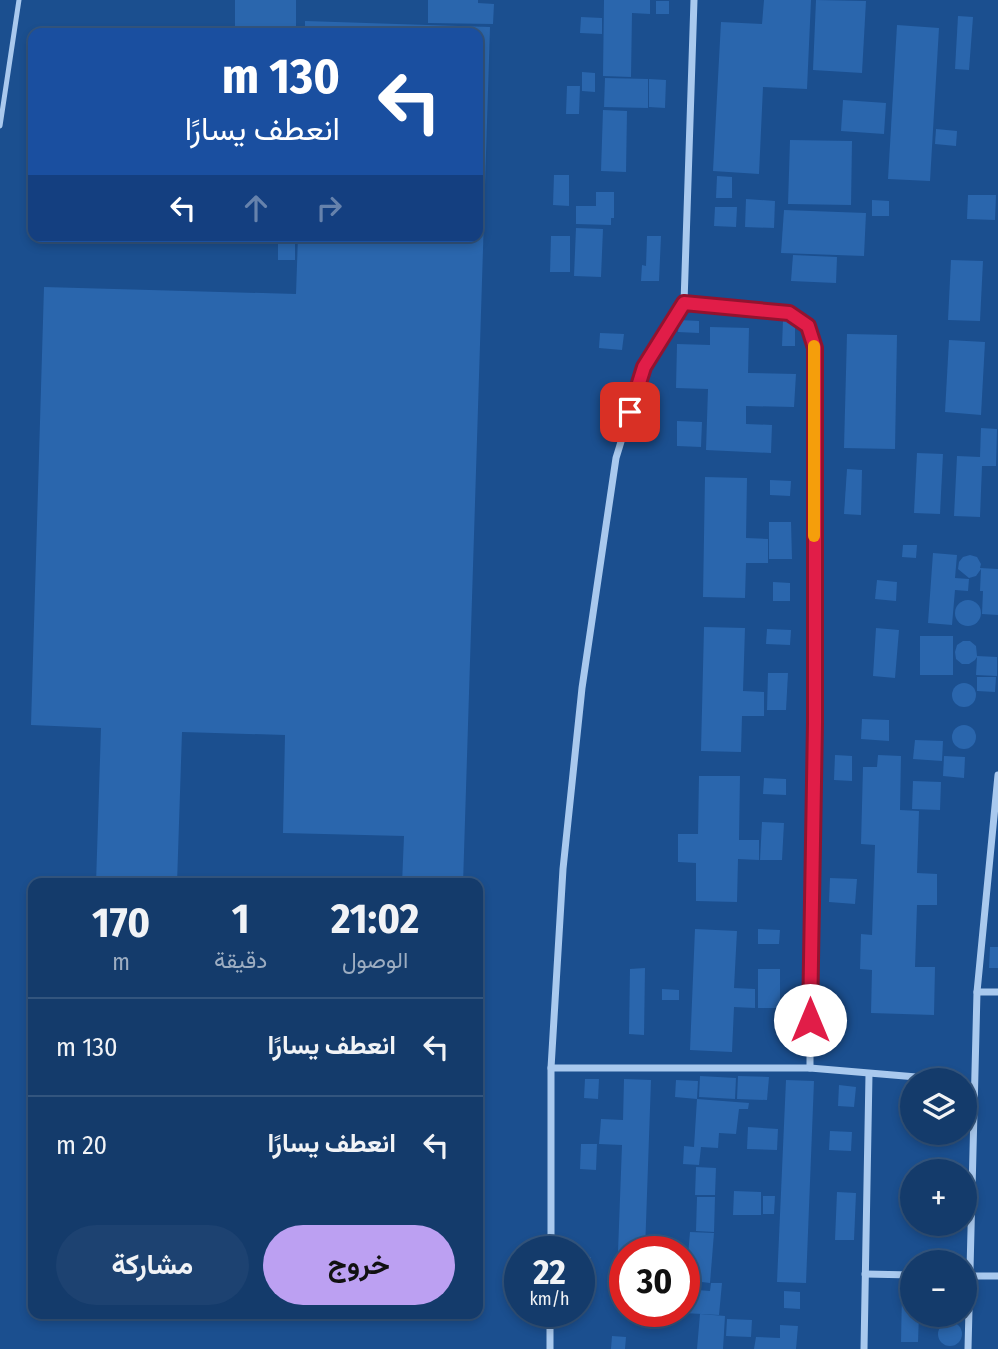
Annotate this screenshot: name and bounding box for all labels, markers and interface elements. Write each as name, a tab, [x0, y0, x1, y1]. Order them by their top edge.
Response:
text: 130 m	[222, 47, 340, 106]
icon: left	[364, 56, 455, 147]
text: انعطف يسارًا	[185, 110, 340, 148]
icon: left	[164, 189, 202, 227]
icon: ahead	[237, 189, 275, 227]
icon: right	[310, 189, 348, 227]
pin	[600, 382, 660, 442]
icon: arrive	[611, 393, 649, 431]
text: 1	[232, 894, 249, 944]
text: 21:02	[331, 894, 419, 944]
text: 170	[92, 898, 150, 948]
text: دقيقة	[214, 946, 267, 974]
text: الوصول	[342, 946, 408, 974]
text: m	[112, 948, 130, 976]
position arrow	[773, 983, 847, 1057]
icon: left	[417, 1028, 455, 1066]
text: انعطف يسارًا	[268, 1030, 396, 1061]
text: 130 m	[56, 1032, 118, 1063]
map controls	[900, 1068, 977, 1327]
button: layers	[900, 1068, 977, 1145]
icon: left	[417, 1126, 455, 1164]
text: انعطف يسارًا	[268, 1128, 396, 1159]
text: 20 m	[56, 1130, 107, 1161]
button: +	[900, 1159, 977, 1236]
button: مشاركة	[56, 1225, 249, 1305]
button: خروج	[263, 1225, 455, 1305]
speed limit sign: 30	[609, 1236, 700, 1327]
button: −	[900, 1250, 977, 1327]
text: 22	[533, 1251, 566, 1293]
text: km/h	[529, 1288, 570, 1310]

